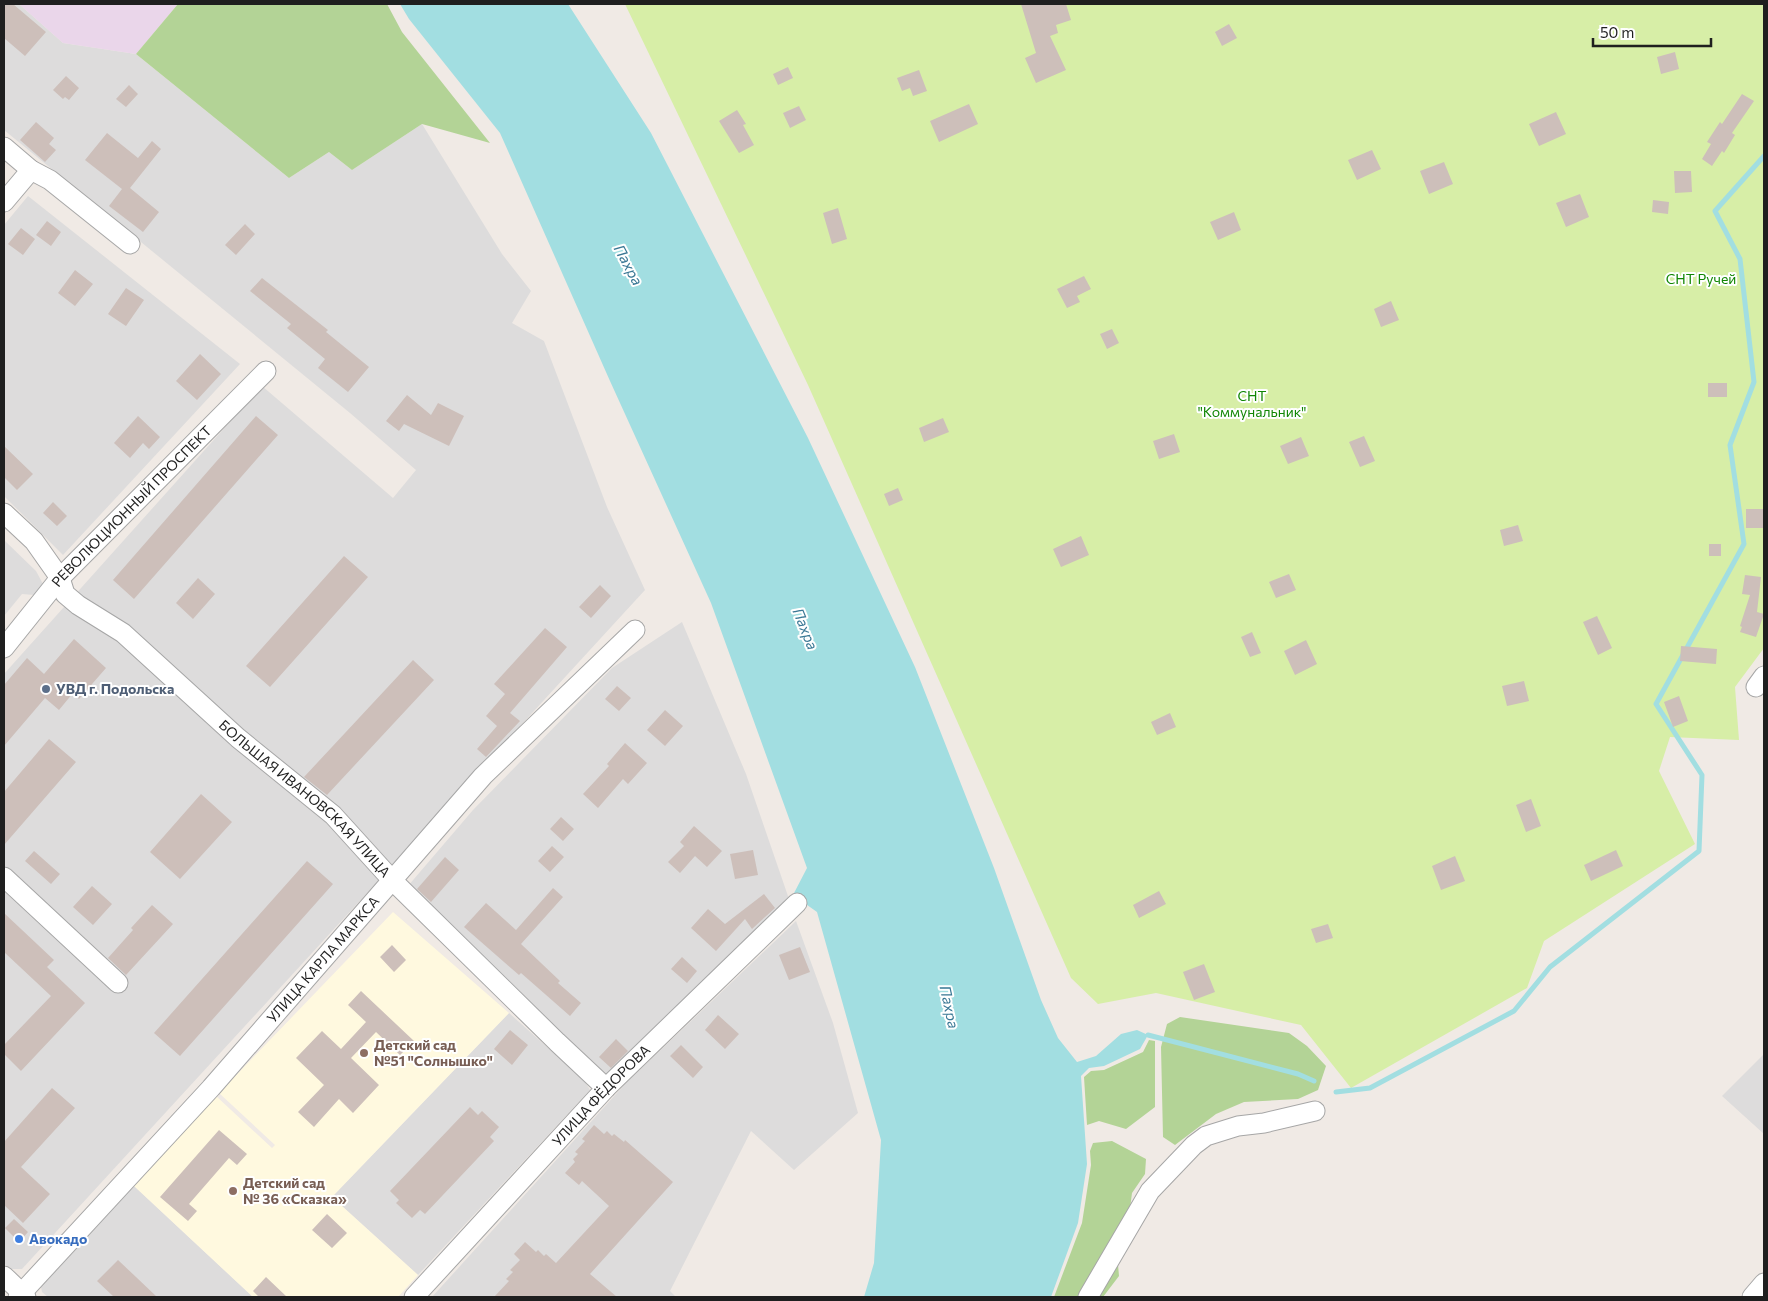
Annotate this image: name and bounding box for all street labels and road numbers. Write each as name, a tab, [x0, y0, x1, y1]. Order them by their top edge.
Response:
street label: РЕВОЛЮЦИОННЫЙ ПРОСПЕКТ	[48, 422, 215, 590]
street label: БОЛЬШАЯ ИВАНОВСКАЯ УЛИЦА	[216, 716, 394, 881]
street label: УЛИЦА КАРЛА МАРКСА	[263, 892, 383, 1026]
street label: УЛИЦА ФЁДОРОВА	[548, 1041, 654, 1149]

